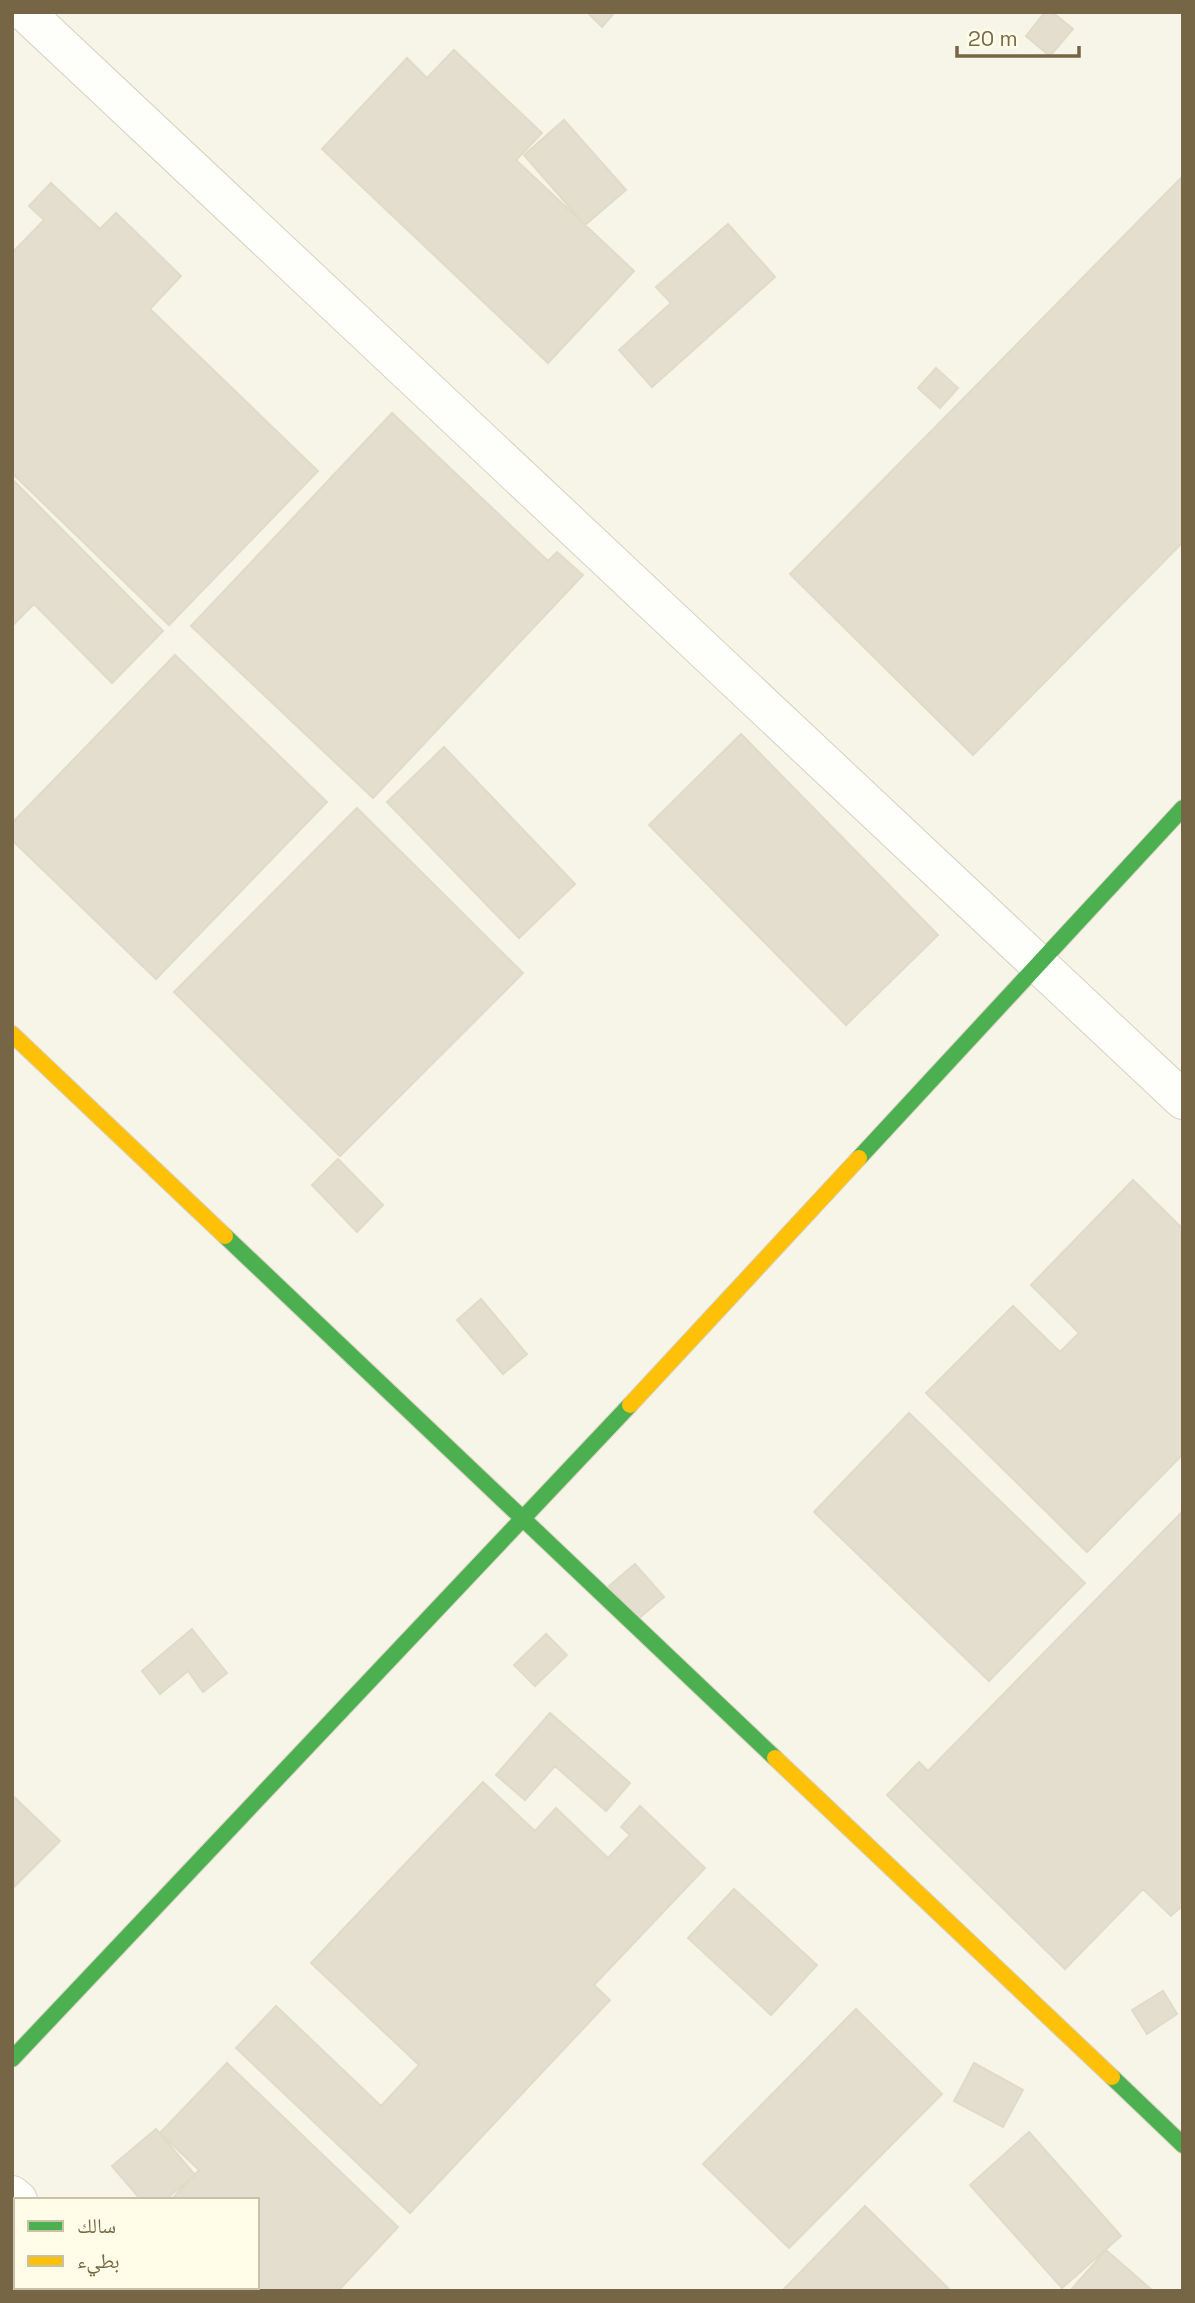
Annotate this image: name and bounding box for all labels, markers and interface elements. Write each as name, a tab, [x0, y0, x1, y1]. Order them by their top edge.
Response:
scale bar	[957, 14, 1080, 58]
text: 20 m	[968, 25, 1018, 52]
legend	[14, 2198, 259, 2289]
text: سالك	[77, 2212, 116, 2239]
text: بطيء	[77, 2247, 120, 2277]

